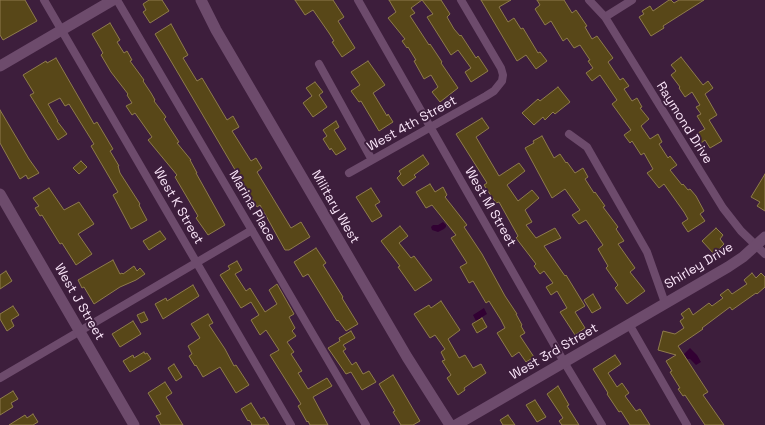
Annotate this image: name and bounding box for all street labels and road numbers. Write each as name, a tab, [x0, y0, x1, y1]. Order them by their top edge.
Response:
street label: Raymond Drive	[653, 79, 715, 167]
street label: West 4th Street	[364, 93, 460, 155]
street label: West M Street	[461, 164, 519, 250]
street label: West K Street	[150, 165, 206, 247]
street label: Marina Place	[225, 168, 279, 244]
street label: Military West	[308, 168, 362, 246]
street label: Shirley Drive	[662, 239, 736, 293]
street label: West J Street	[51, 261, 107, 343]
street label: West 3rd Street	[507, 321, 601, 383]

